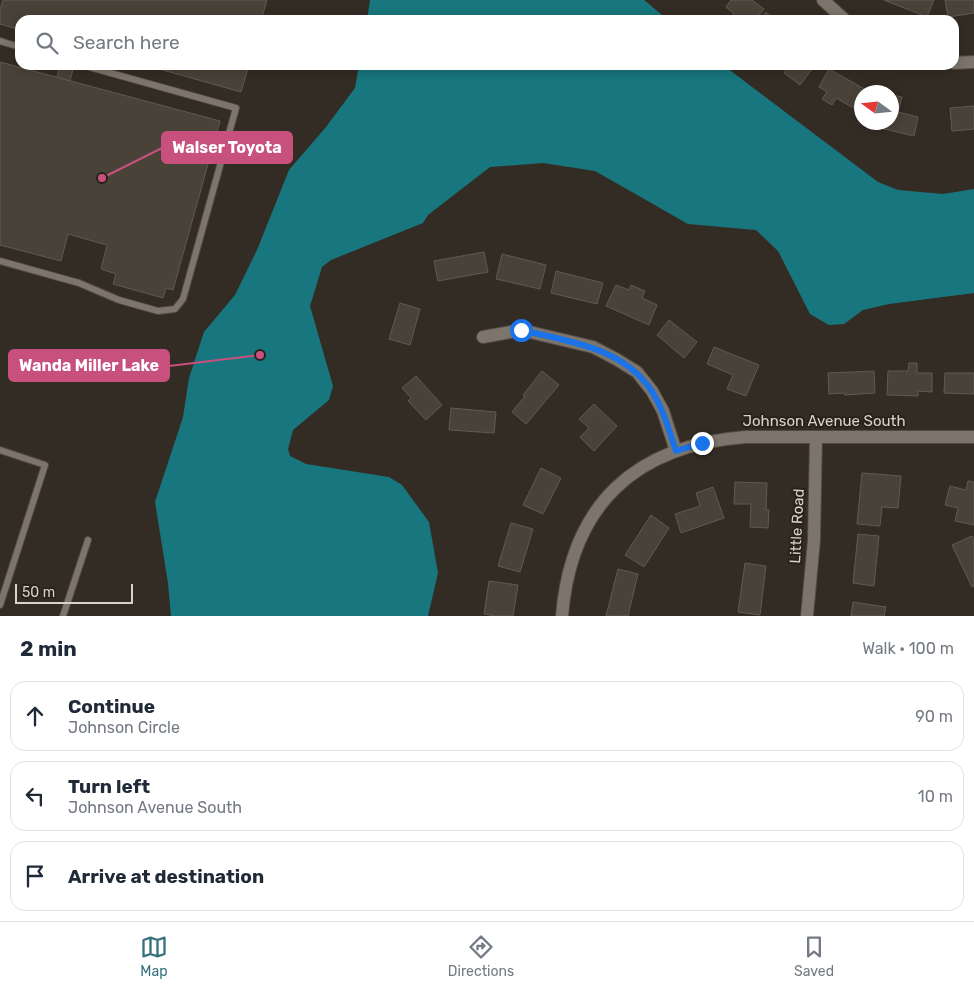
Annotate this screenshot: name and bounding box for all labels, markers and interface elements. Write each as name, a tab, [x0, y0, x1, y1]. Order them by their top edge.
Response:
search box	[15, 15, 959, 70]
icon: search	[33, 29, 61, 57]
text: Search here	[73, 31, 180, 54]
north arrow	[854, 85, 899, 130]
callout: Walser Toyota	[162, 132, 292, 163]
text: Walser Toyota	[172, 138, 282, 157]
route start	[510, 319, 533, 342]
callout: Wanda Miller Lake	[9, 350, 169, 381]
text: Wanda Miller Lake	[19, 356, 159, 375]
street label: Johnson Avenue South	[742, 412, 906, 430]
route end	[691, 432, 714, 455]
street label: Little Road	[786, 488, 808, 564]
scale bar	[15, 581, 132, 604]
text: 50 m	[22, 584, 55, 601]
text: 2 min	[20, 636, 77, 661]
text: Walk · 100 m	[862, 639, 954, 658]
text: Continue	[68, 695, 155, 718]
icon: ahead	[21, 702, 49, 730]
text: 90 m	[915, 707, 953, 726]
text: Johnson Circle	[68, 718, 180, 737]
text: Turn left	[68, 775, 150, 798]
icon: left	[21, 782, 49, 810]
text: 10 m	[918, 787, 953, 806]
text: Johnson Avenue South	[68, 798, 242, 817]
icon: arrive	[21, 862, 49, 890]
text: Arrive at destination	[68, 865, 264, 888]
tab: Map	[140, 933, 168, 980]
tab: Directions	[448, 933, 514, 980]
tab: Saved	[794, 933, 834, 980]

